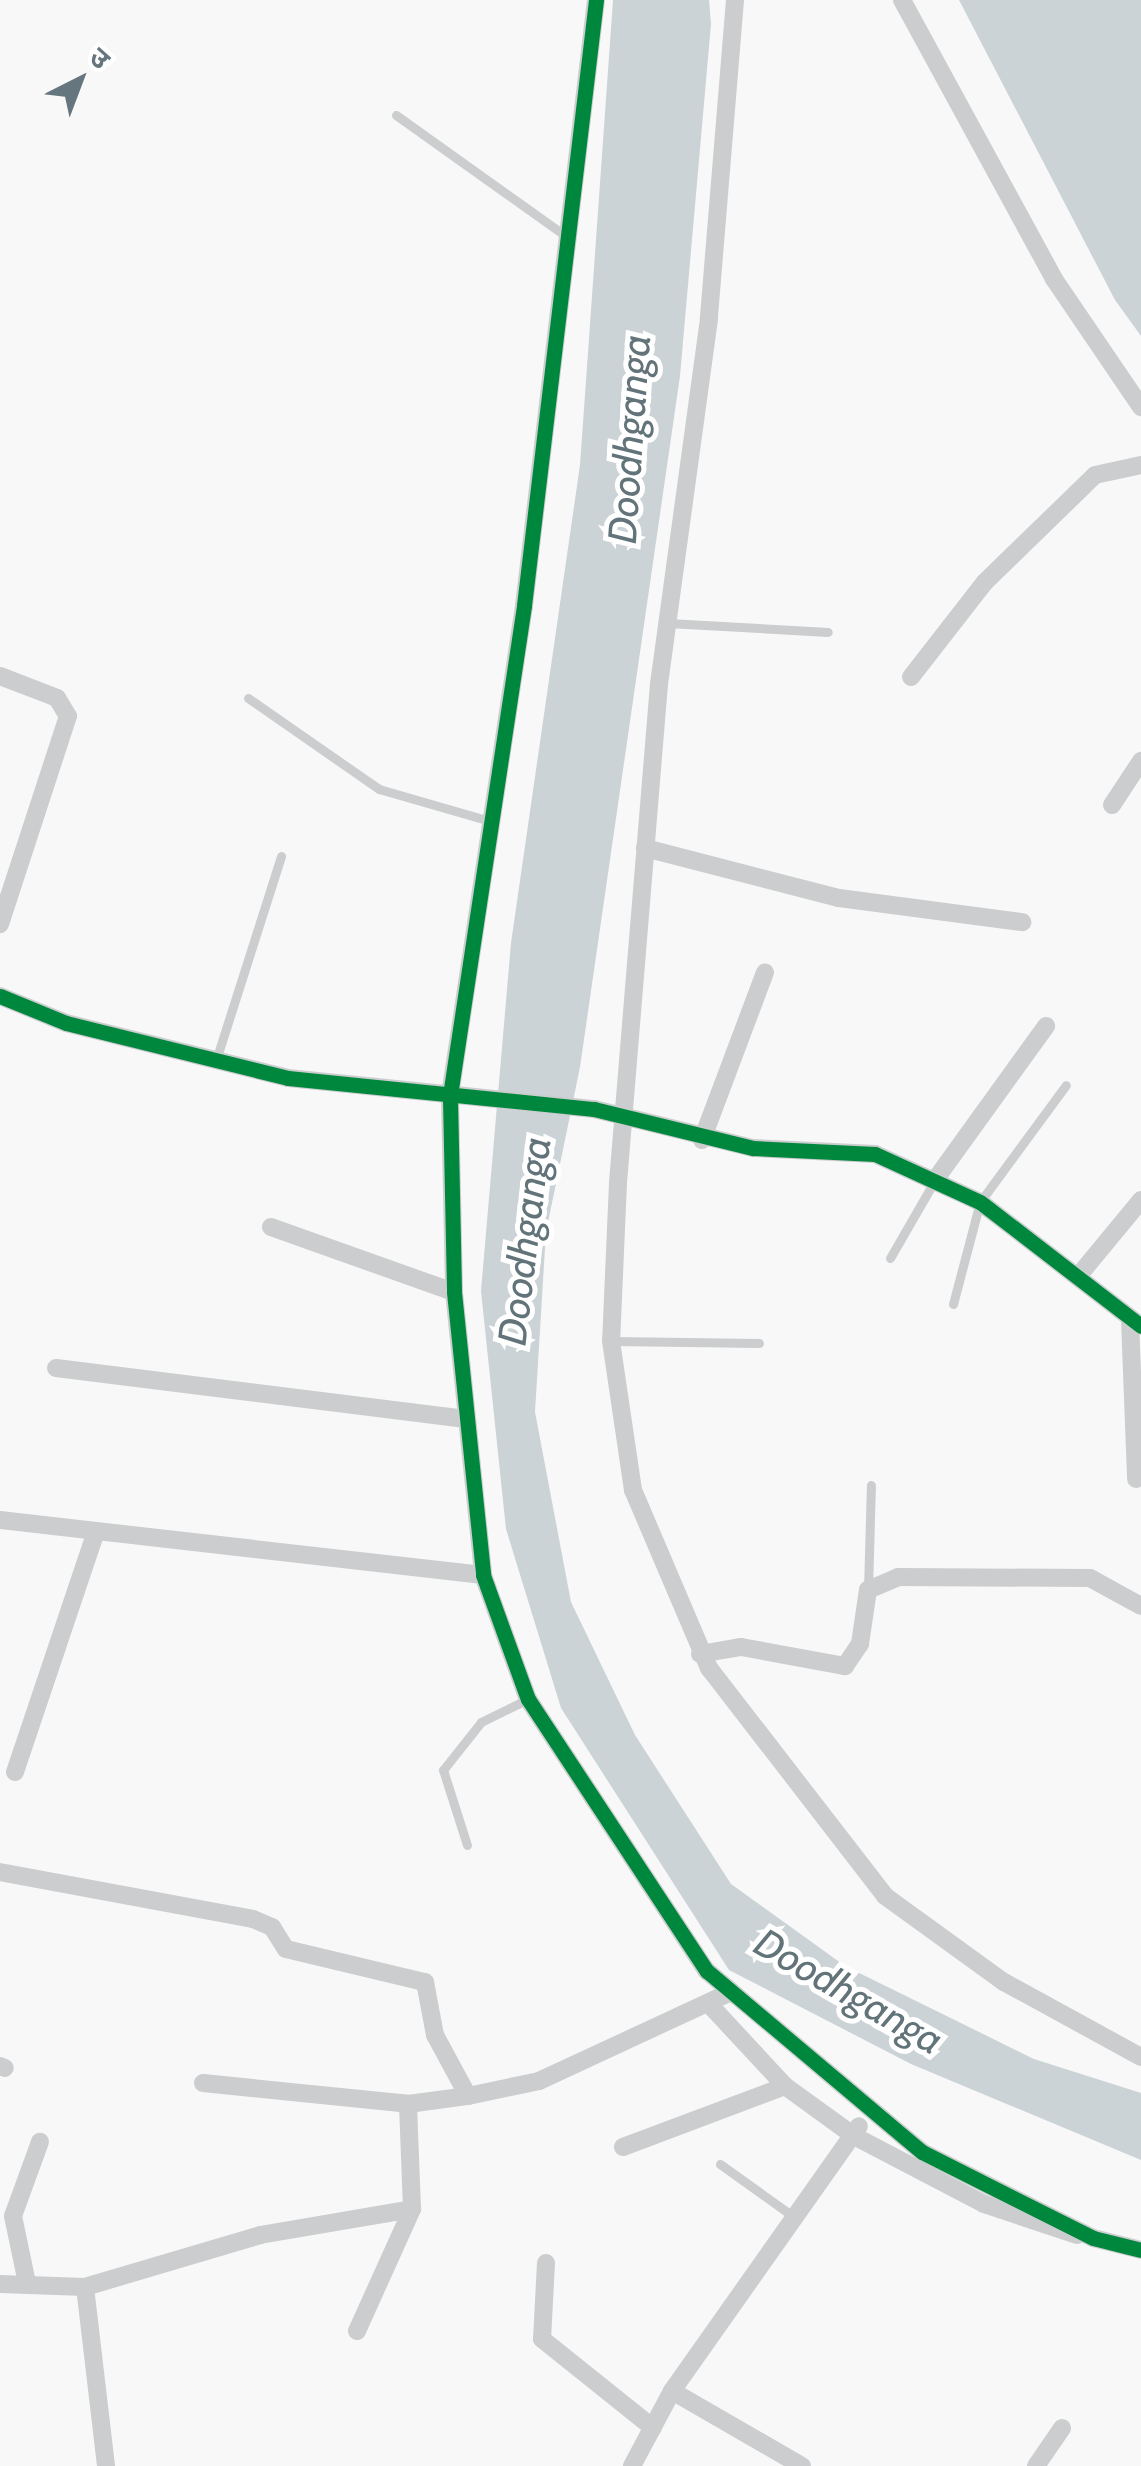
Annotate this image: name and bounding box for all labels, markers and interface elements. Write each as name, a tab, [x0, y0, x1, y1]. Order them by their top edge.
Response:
north arrow	[30, 30, 130, 130]
text: उ	[83, 40, 118, 76]
water label: Doodhganga	[598, 333, 660, 545]
water label: Doodhganga	[487, 1134, 561, 1348]
water label: Doodhganga	[746, 1918, 952, 2064]

